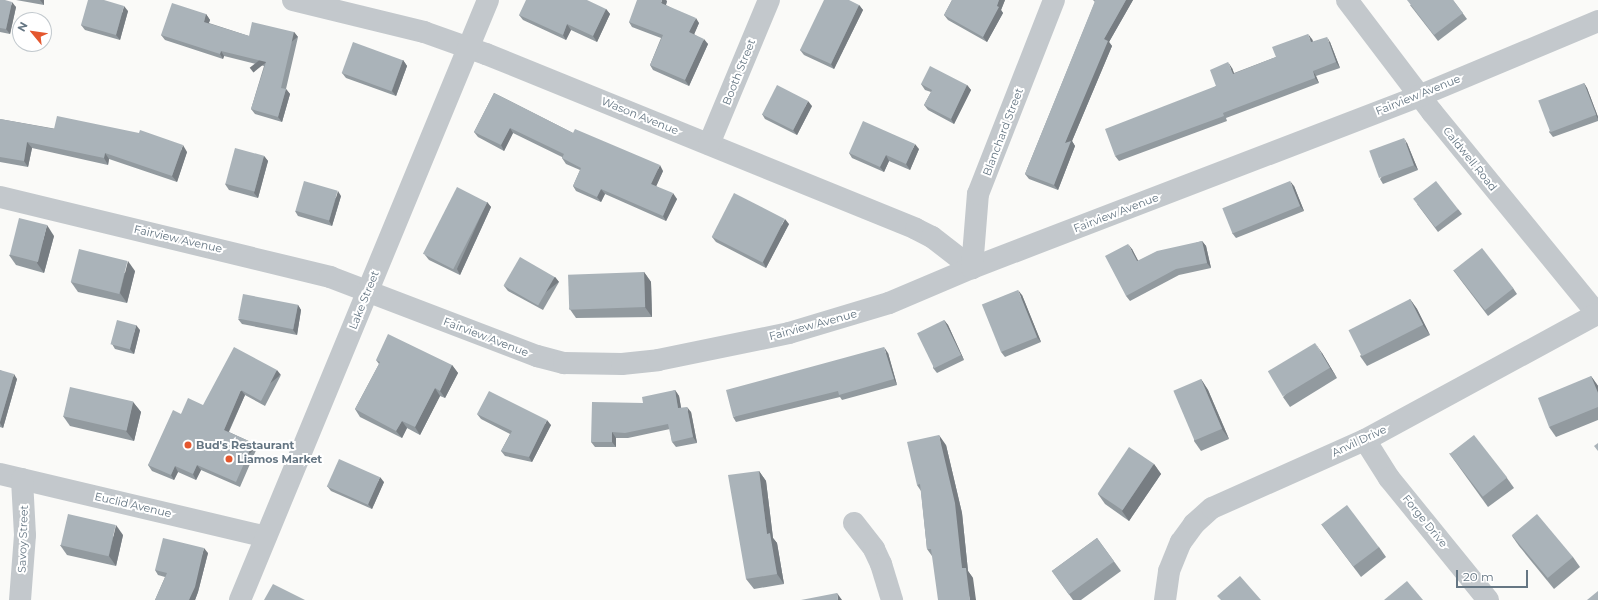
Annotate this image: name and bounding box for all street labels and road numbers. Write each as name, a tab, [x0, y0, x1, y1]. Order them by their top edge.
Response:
street label: Booth Street	[720, 37, 758, 107]
street label: Fairview Avenue	[1374, 72, 1462, 118]
street label: Blanchard Street	[980, 86, 1026, 178]
street label: Wason Avenue	[599, 94, 681, 138]
street label: Caldwell Road	[1440, 124, 1500, 194]
street label: Fairview Avenue	[1071, 191, 1161, 235]
street label: Fairview Avenue	[133, 222, 223, 256]
street label: Lake Street	[346, 269, 382, 331]
street label: Fairview Avenue	[768, 307, 858, 343]
street label: Fairview Avenue	[441, 315, 531, 359]
street label: Anvil Drive	[1330, 423, 1388, 459]
street label: Euclid Avenue	[93, 490, 173, 520]
street label: Forge Drive	[1400, 492, 1450, 550]
street label: Savoy Street	[15, 505, 31, 573]

